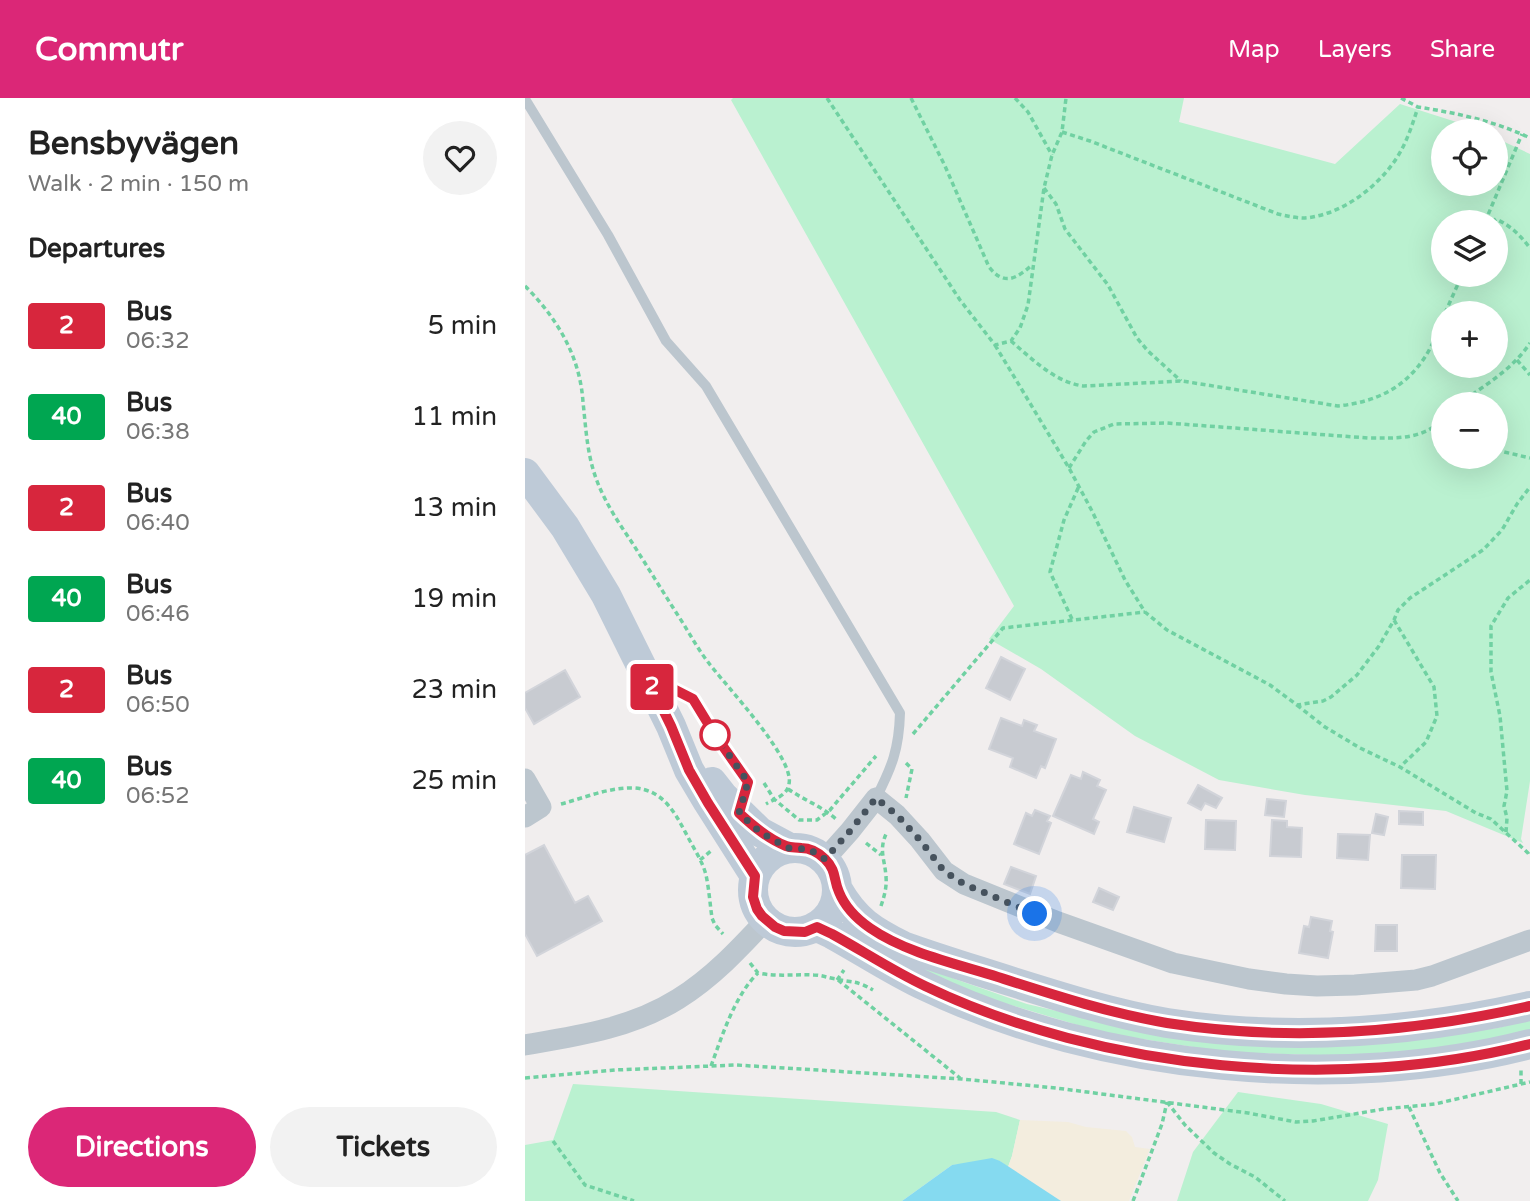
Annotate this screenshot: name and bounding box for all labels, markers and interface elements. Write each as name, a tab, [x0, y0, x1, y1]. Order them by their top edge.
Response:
text: Commutr	[35, 30, 183, 69]
text: Map	[1228, 35, 1280, 64]
text: Layers	[1318, 35, 1392, 64]
text: Share	[1430, 35, 1495, 64]
map controls	[1431, 119, 1508, 469]
button: locate	[1431, 119, 1508, 196]
button: heart	[423, 121, 497, 195]
text: Bensbyvägen	[28, 124, 239, 163]
text: Walk · 2 min · 150 m	[28, 170, 249, 198]
button: layers	[1431, 210, 1508, 287]
text: Departures	[28, 233, 165, 264]
text: Bus	[126, 296, 172, 327]
button: +	[1431, 301, 1508, 378]
text: 5 min	[428, 310, 497, 341]
text: 2	[59, 311, 74, 340]
text: 06:32	[126, 327, 190, 355]
text: Bus	[126, 387, 172, 418]
button: −	[1431, 392, 1508, 469]
text: 11 min	[411, 401, 497, 432]
text: 40	[51, 402, 82, 431]
text: 06:38	[126, 418, 190, 446]
text: Bus	[126, 478, 172, 509]
text: 13 min	[411, 492, 497, 523]
text: 2	[59, 493, 74, 522]
text: 06:40	[126, 509, 190, 537]
text: Bus	[126, 569, 172, 600]
text: 19 min	[411, 583, 497, 614]
text: 40	[51, 584, 82, 613]
text: 06:46	[126, 600, 190, 628]
text: Bus	[126, 660, 172, 691]
line badge: 2	[629, 664, 675, 710]
text: 2	[644, 672, 660, 701]
text: 23 min	[411, 674, 497, 705]
text: 2	[59, 675, 74, 704]
text: 06:50	[126, 691, 190, 719]
unlabelled marker	[700, 720, 730, 750]
text: Bus	[126, 751, 172, 782]
text: 25 min	[411, 765, 497, 796]
text: 40	[51, 766, 82, 795]
text: 06:52	[126, 782, 190, 810]
your location	[1017, 896, 1052, 931]
button: Directions	[28, 1107, 256, 1187]
button: Tickets	[270, 1107, 497, 1187]

